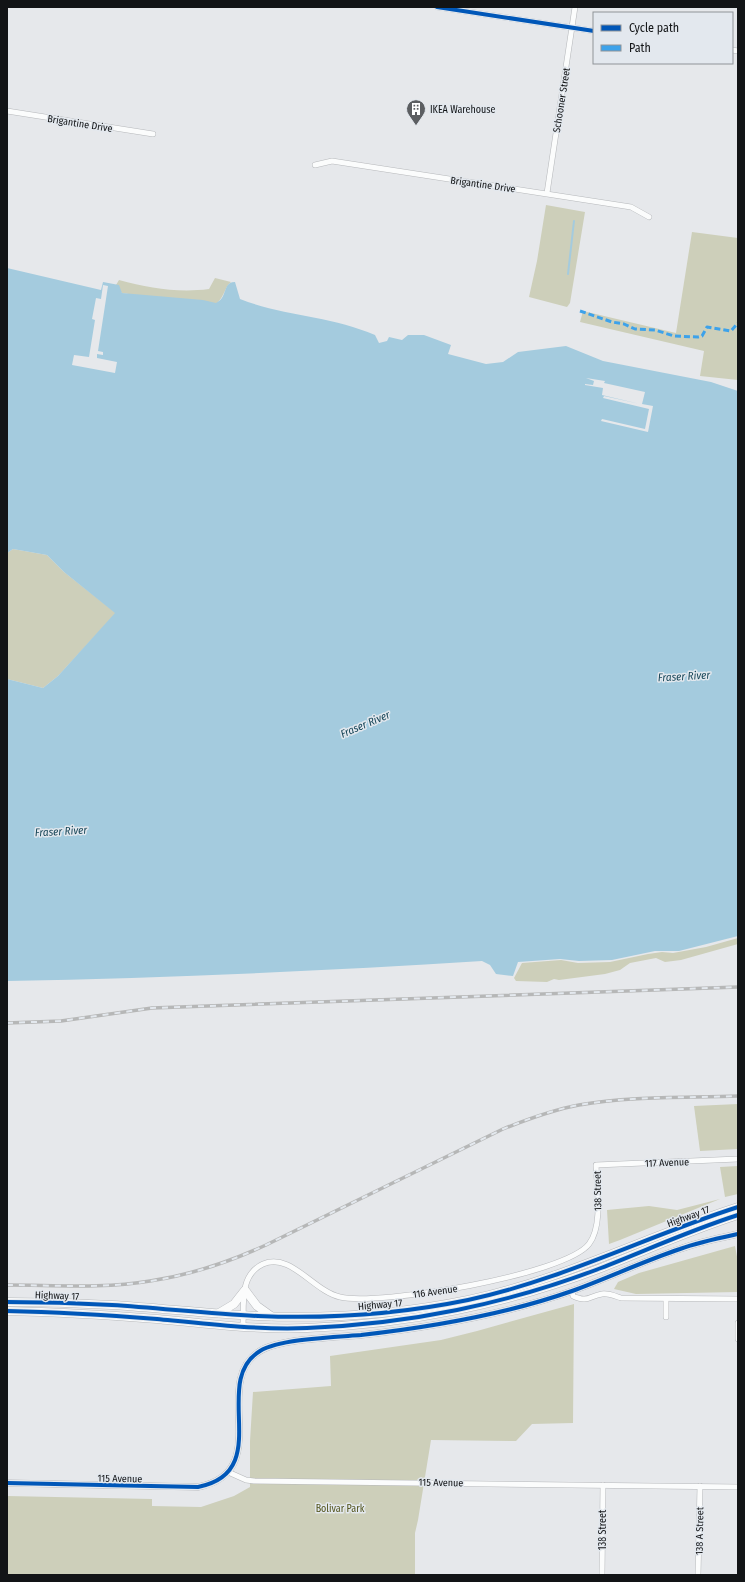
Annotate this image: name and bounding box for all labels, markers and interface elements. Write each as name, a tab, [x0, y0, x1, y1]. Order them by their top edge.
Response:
legend	[593, 12, 733, 64]
text: Cycle path	[629, 21, 679, 35]
text: Path	[629, 41, 651, 55]
street label: Schooner Street	[551, 66, 573, 134]
building icon: IKEA Warehouse	[405, 98, 427, 126]
place label: IKEA Warehouse	[430, 104, 495, 116]
street label: Brigantine Drive	[46, 113, 113, 135]
street label: Brigantine Drive	[450, 174, 516, 196]
water label: Fraser River	[658, 669, 712, 684]
water label: Fraser River	[339, 708, 393, 741]
water label: Fraser River	[35, 824, 89, 839]
street label: 117 Avenue	[645, 1156, 689, 1170]
street label: 138 Street	[592, 1170, 604, 1211]
street label: Highway 17	[665, 1204, 711, 1230]
street label: 116 Avenue	[412, 1283, 458, 1301]
street label: Highway 17	[35, 1289, 79, 1303]
street label: Highway 17	[357, 1297, 403, 1313]
street label: 115 Avenue	[98, 1473, 142, 1485]
street label: 115 Avenue	[419, 1477, 463, 1489]
park label: Bolivar Park	[316, 1503, 365, 1515]
street label: 138 A Street	[694, 1506, 706, 1555]
street label: 138 Street	[597, 1509, 609, 1550]

